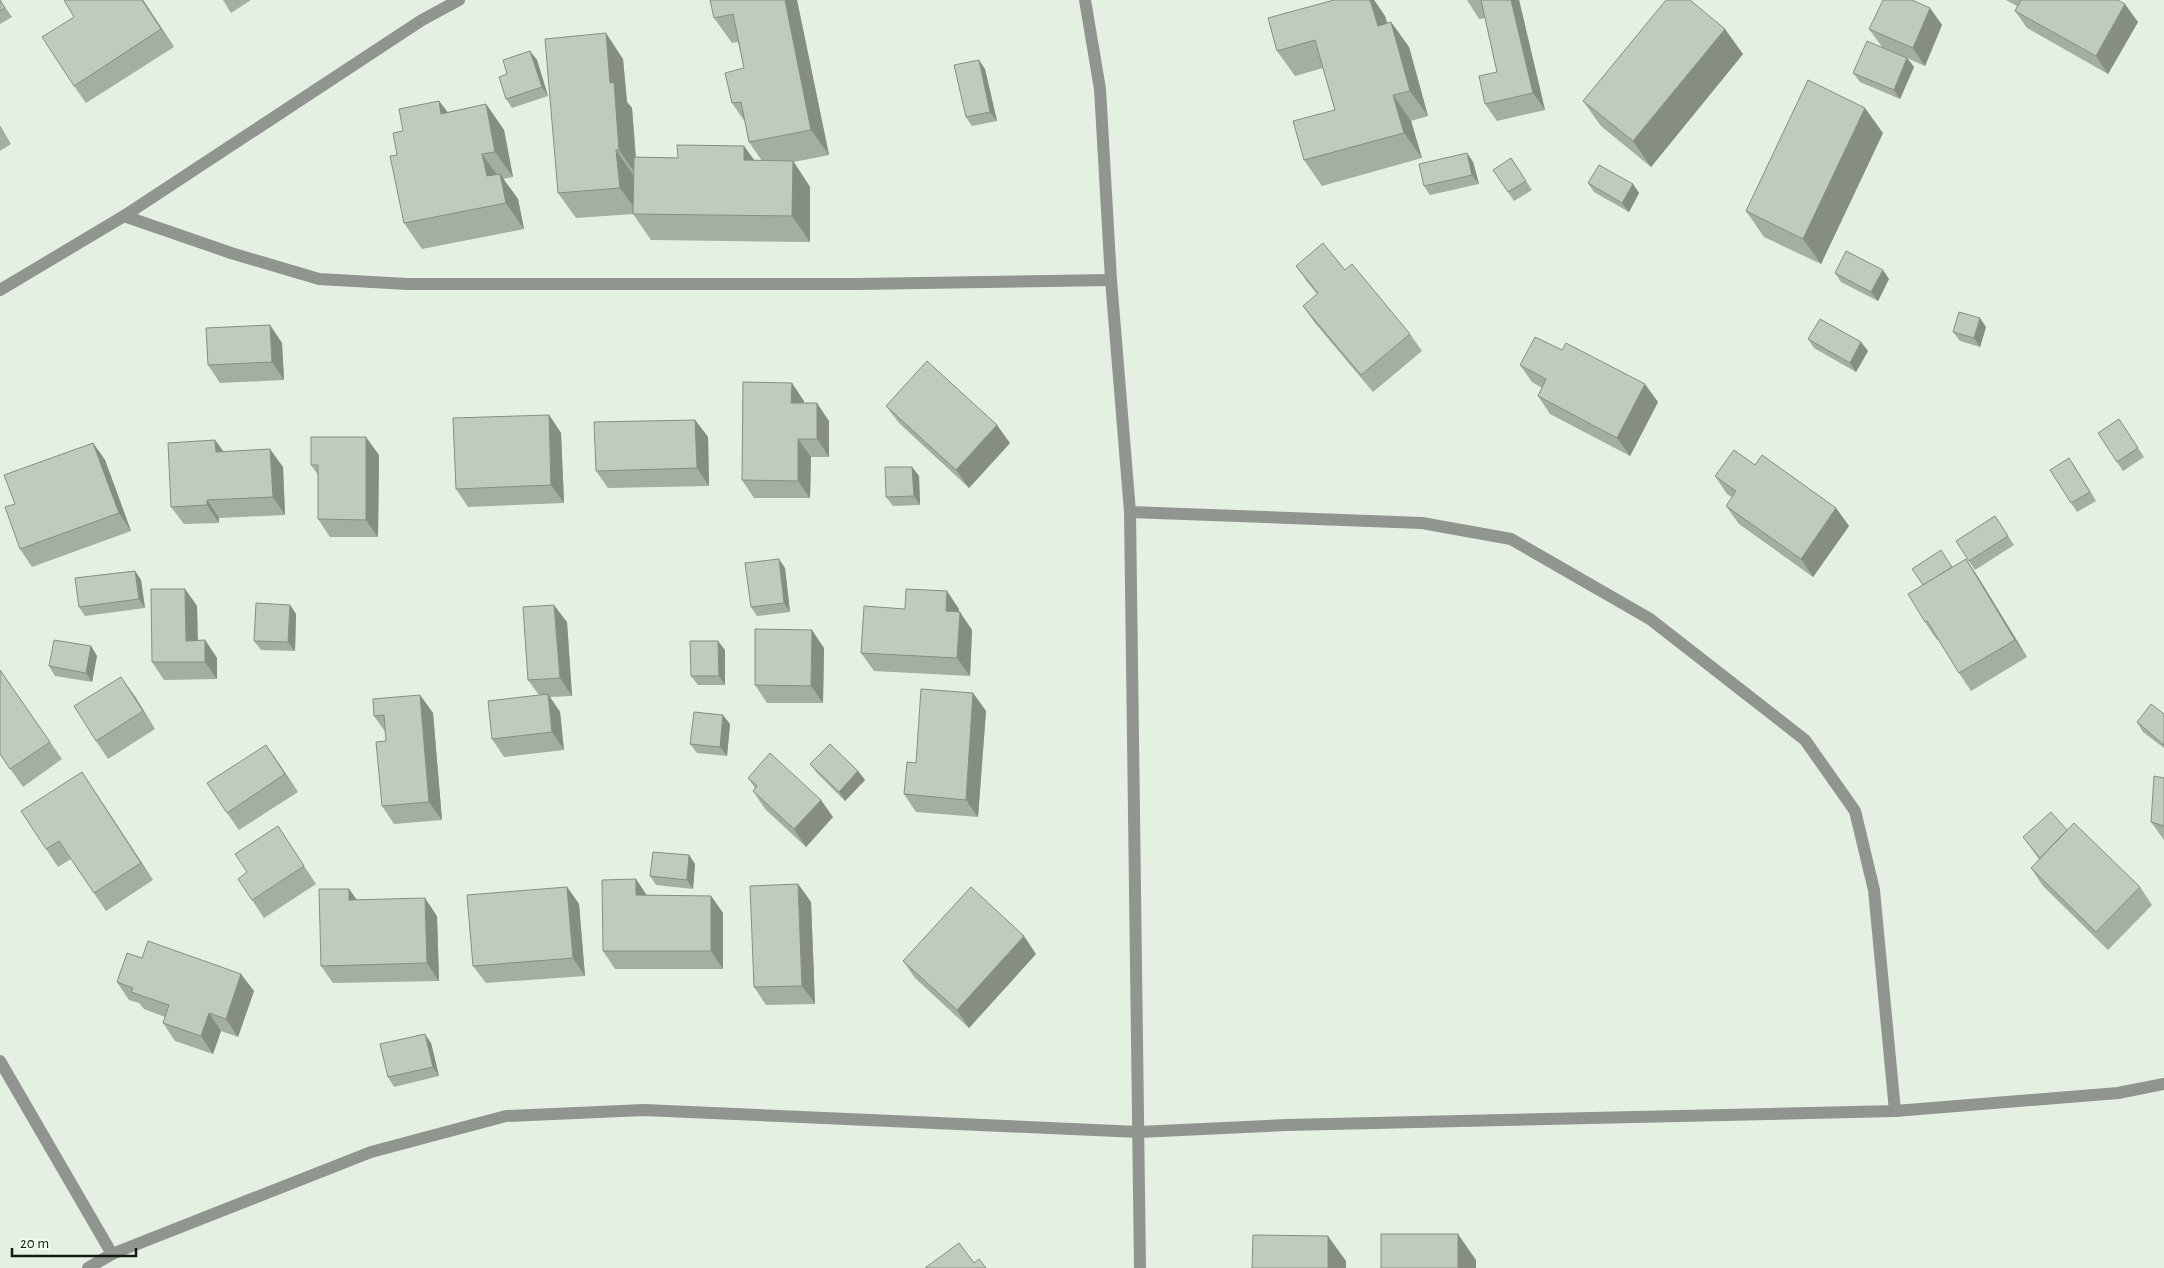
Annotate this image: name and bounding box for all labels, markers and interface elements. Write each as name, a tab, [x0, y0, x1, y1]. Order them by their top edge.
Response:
scale bar	[12, 1226, 136, 1258]
text: 20 m	[20, 1236, 49, 1251]

